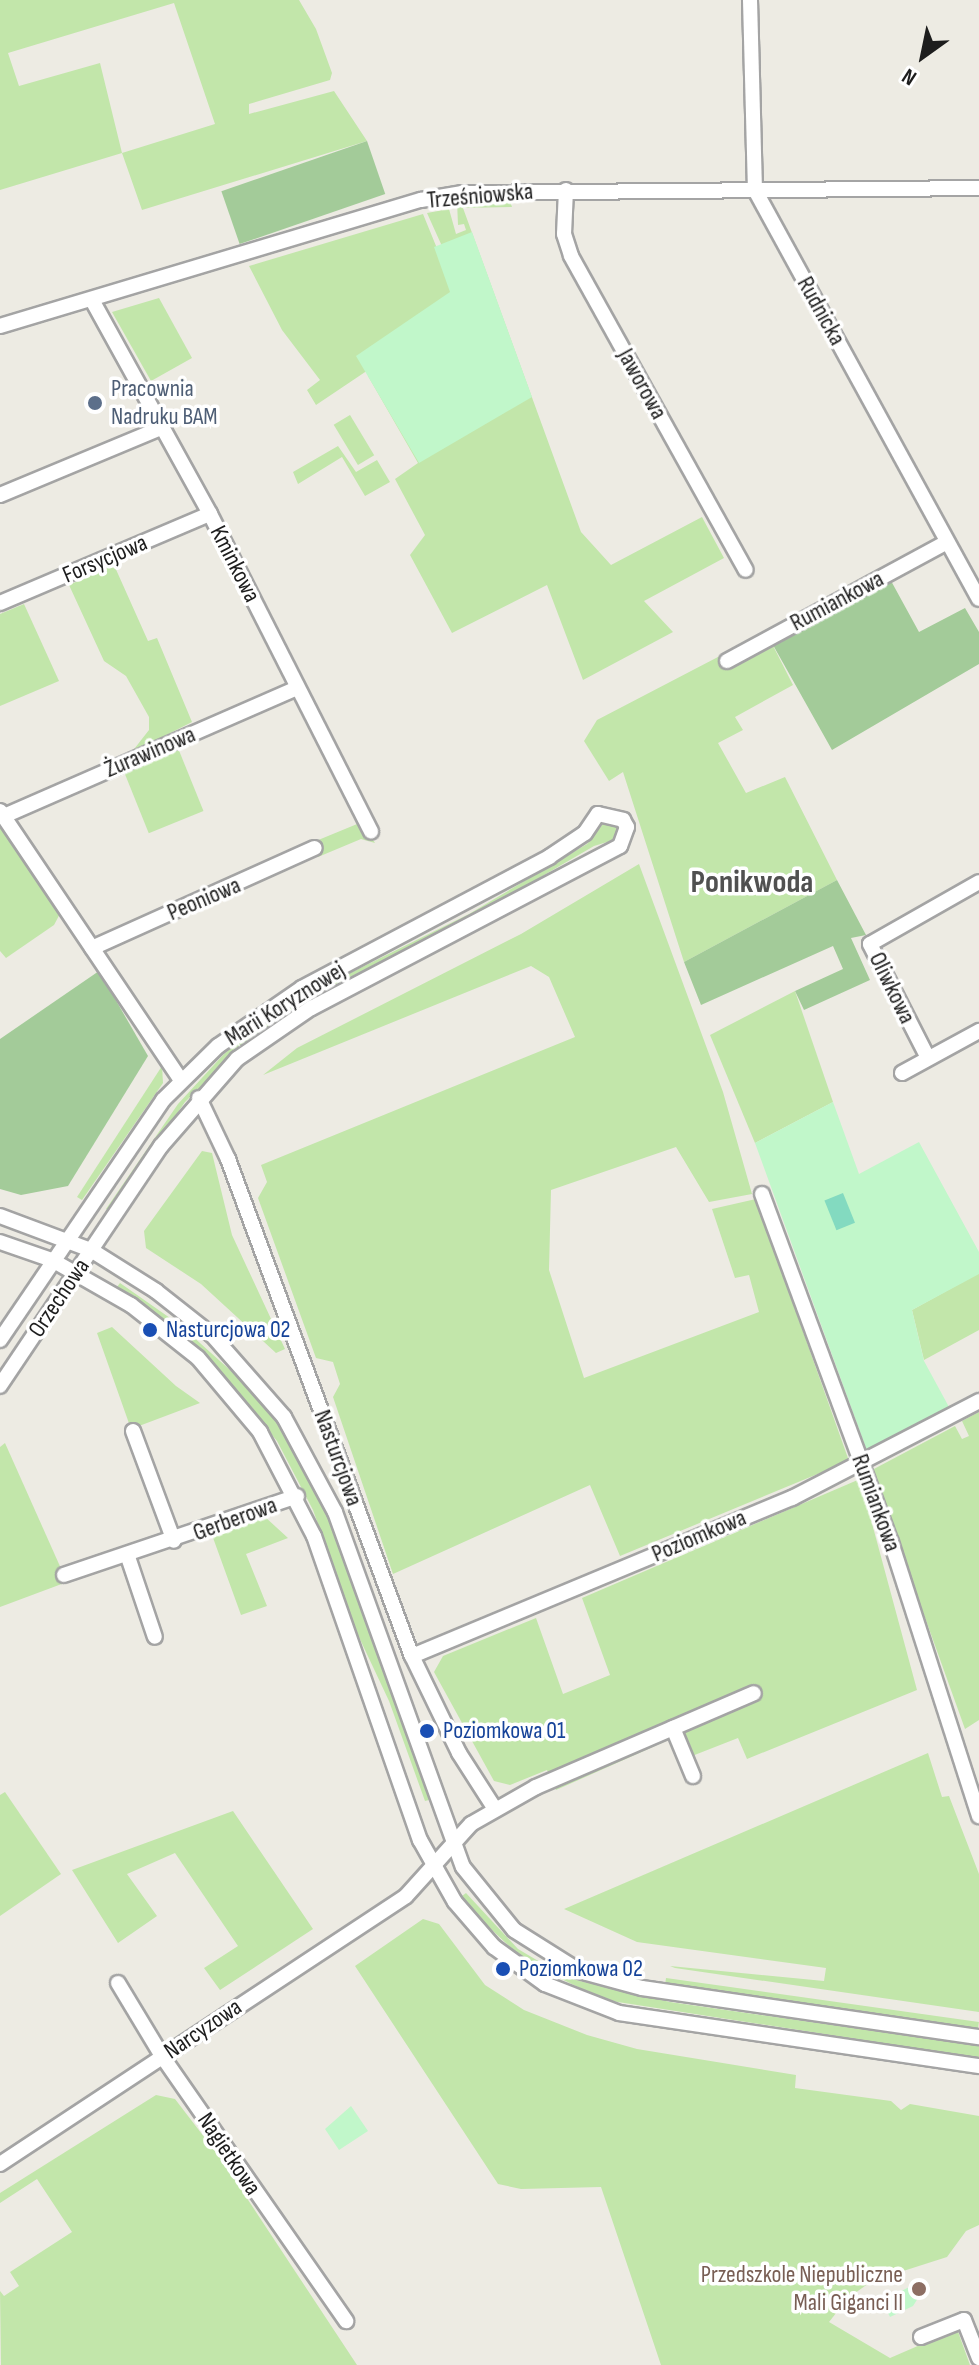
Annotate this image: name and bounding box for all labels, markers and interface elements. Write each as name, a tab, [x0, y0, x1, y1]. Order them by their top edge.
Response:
north arrow	[883, 16, 963, 96]
text: N	[897, 62, 922, 91]
street label: Trześniowska	[426, 177, 534, 215]
street label: Rudnicka	[790, 272, 852, 350]
street label: Jaworowa	[611, 344, 673, 424]
place label: Pracownia Nadruku BAM	[111, 375, 218, 431]
marker: Pracownia Nadruku BAM	[86, 394, 104, 412]
street label: Kminkowa	[204, 521, 266, 607]
street label: Forsycjowa	[58, 528, 152, 590]
street label: Rumiankowa	[785, 564, 889, 638]
street label: Żurawinowa	[100, 720, 200, 784]
district label: Ponikwoda	[691, 864, 813, 902]
street label: Peoniowa	[163, 871, 245, 927]
street label: Oliwkowa	[862, 948, 922, 1028]
street label: Marii Koryznowej	[220, 956, 350, 1052]
street label: Orzechowa	[22, 1253, 96, 1343]
place label: Nasturcjowa 02	[166, 1316, 291, 1344]
marker: Nasturcjowa 02	[141, 1321, 159, 1339]
street label: Nasturcjowa	[307, 1406, 369, 1510]
street label: Rumiankowa	[845, 1450, 907, 1556]
street label: Gerberowa	[189, 1491, 281, 1547]
street label: Poziomkowa	[648, 1503, 750, 1569]
place label: Poziomkowa 01	[443, 1717, 565, 1745]
marker: Poziomkowa 01	[418, 1722, 436, 1740]
place label: Poziomkowa 02	[519, 1955, 643, 1983]
marker: Poziomkowa 02	[494, 1960, 512, 1978]
street label: Narcyzowa	[159, 1993, 247, 2065]
street label: Nagietkowa	[191, 2107, 267, 2201]
place label: Przedszkole Niepubliczne Mali Giganci II	[701, 2261, 903, 2317]
marker: Przedszkole Niepubliczne Mali Giganci II	[910, 2280, 928, 2298]

